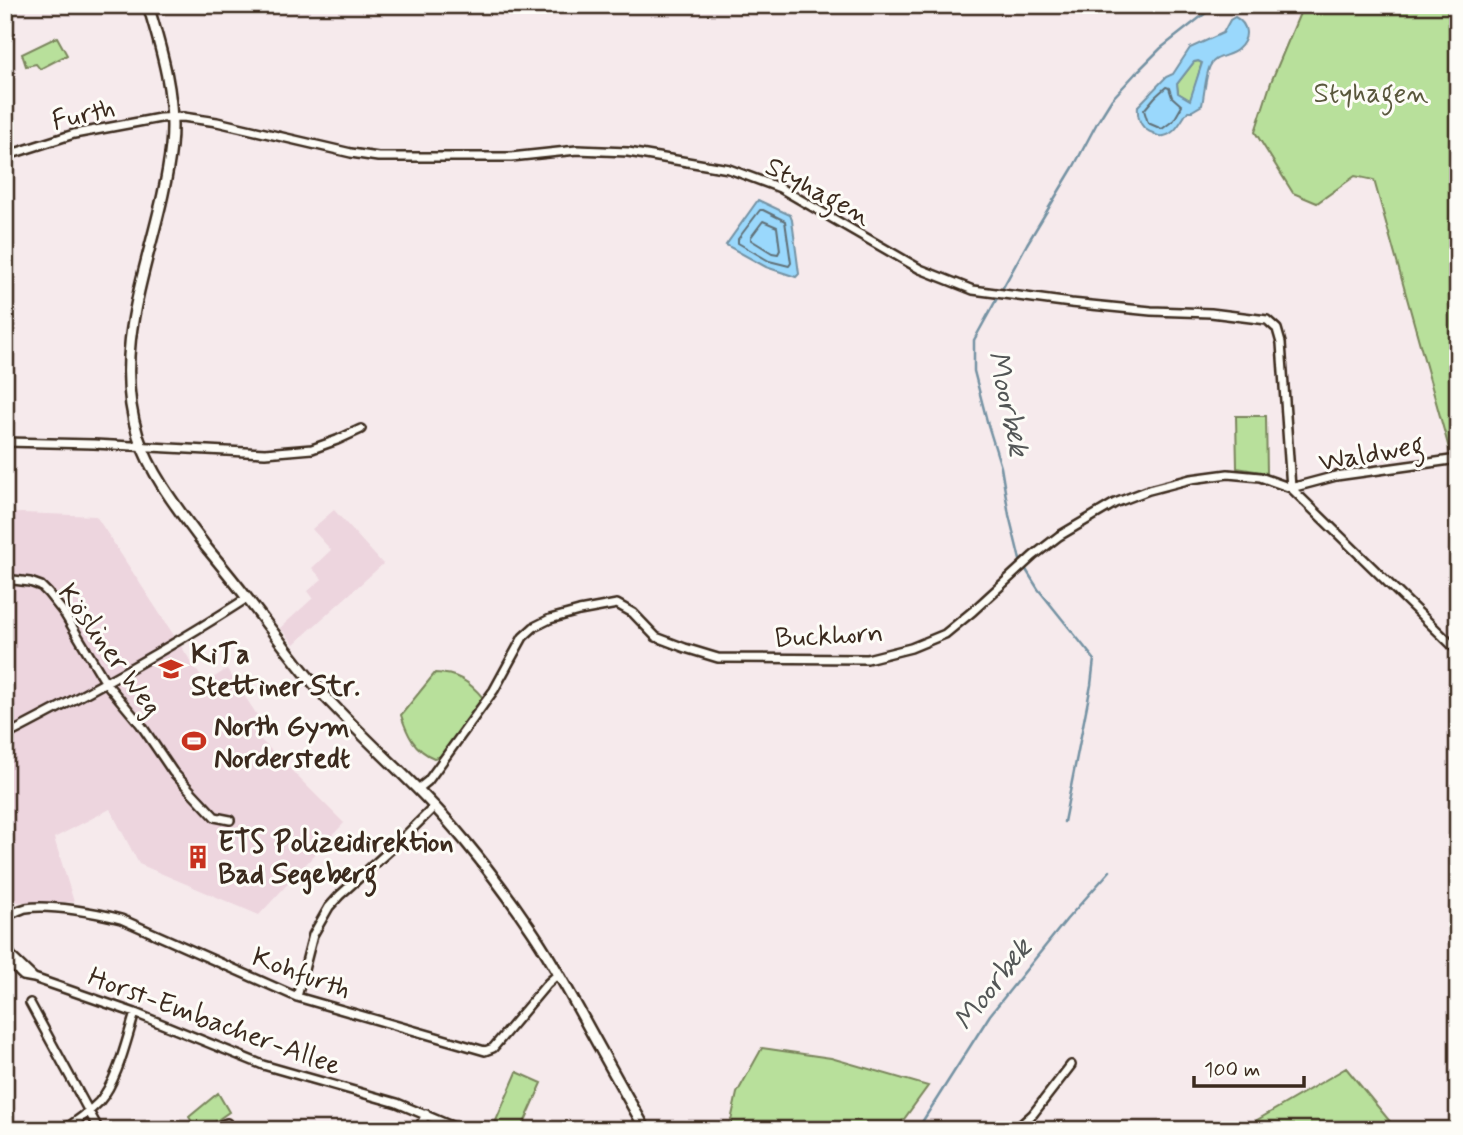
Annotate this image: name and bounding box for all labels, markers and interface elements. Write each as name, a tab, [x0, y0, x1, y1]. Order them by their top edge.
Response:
park label: Styhagen	[1314, 76, 1428, 116]
street label: Furth	[48, 90, 119, 141]
street label: Styhagen	[757, 149, 877, 238]
water label: Moorbek	[977, 347, 1038, 462]
street label: Waldweg	[1316, 427, 1428, 485]
street label: Kösliner Weg	[48, 577, 170, 724]
street label: Buckhorn	[774, 615, 884, 658]
place label: KiTa Stettiner Str.	[191, 637, 360, 706]
school or university icon: KiTa Stettiner Str.	[157, 655, 185, 683]
place label: North Gym Norderstedt	[214, 709, 351, 778]
sports icon: North Gym Norderstedt	[180, 727, 208, 755]
place label: ETS Polizeidirektion Bad Segeberg	[218, 825, 454, 897]
building icon: ETS Polizeidirektion Bad Segeberg	[184, 843, 212, 871]
water label: Moorbek	[945, 929, 1043, 1039]
street label: Kohfurth	[247, 939, 356, 1009]
street label: Horst-Embacher-Allee	[82, 959, 346, 1085]
scale bar	[1194, 1044, 1304, 1088]
text: 100 m	[1204, 1056, 1260, 1084]

